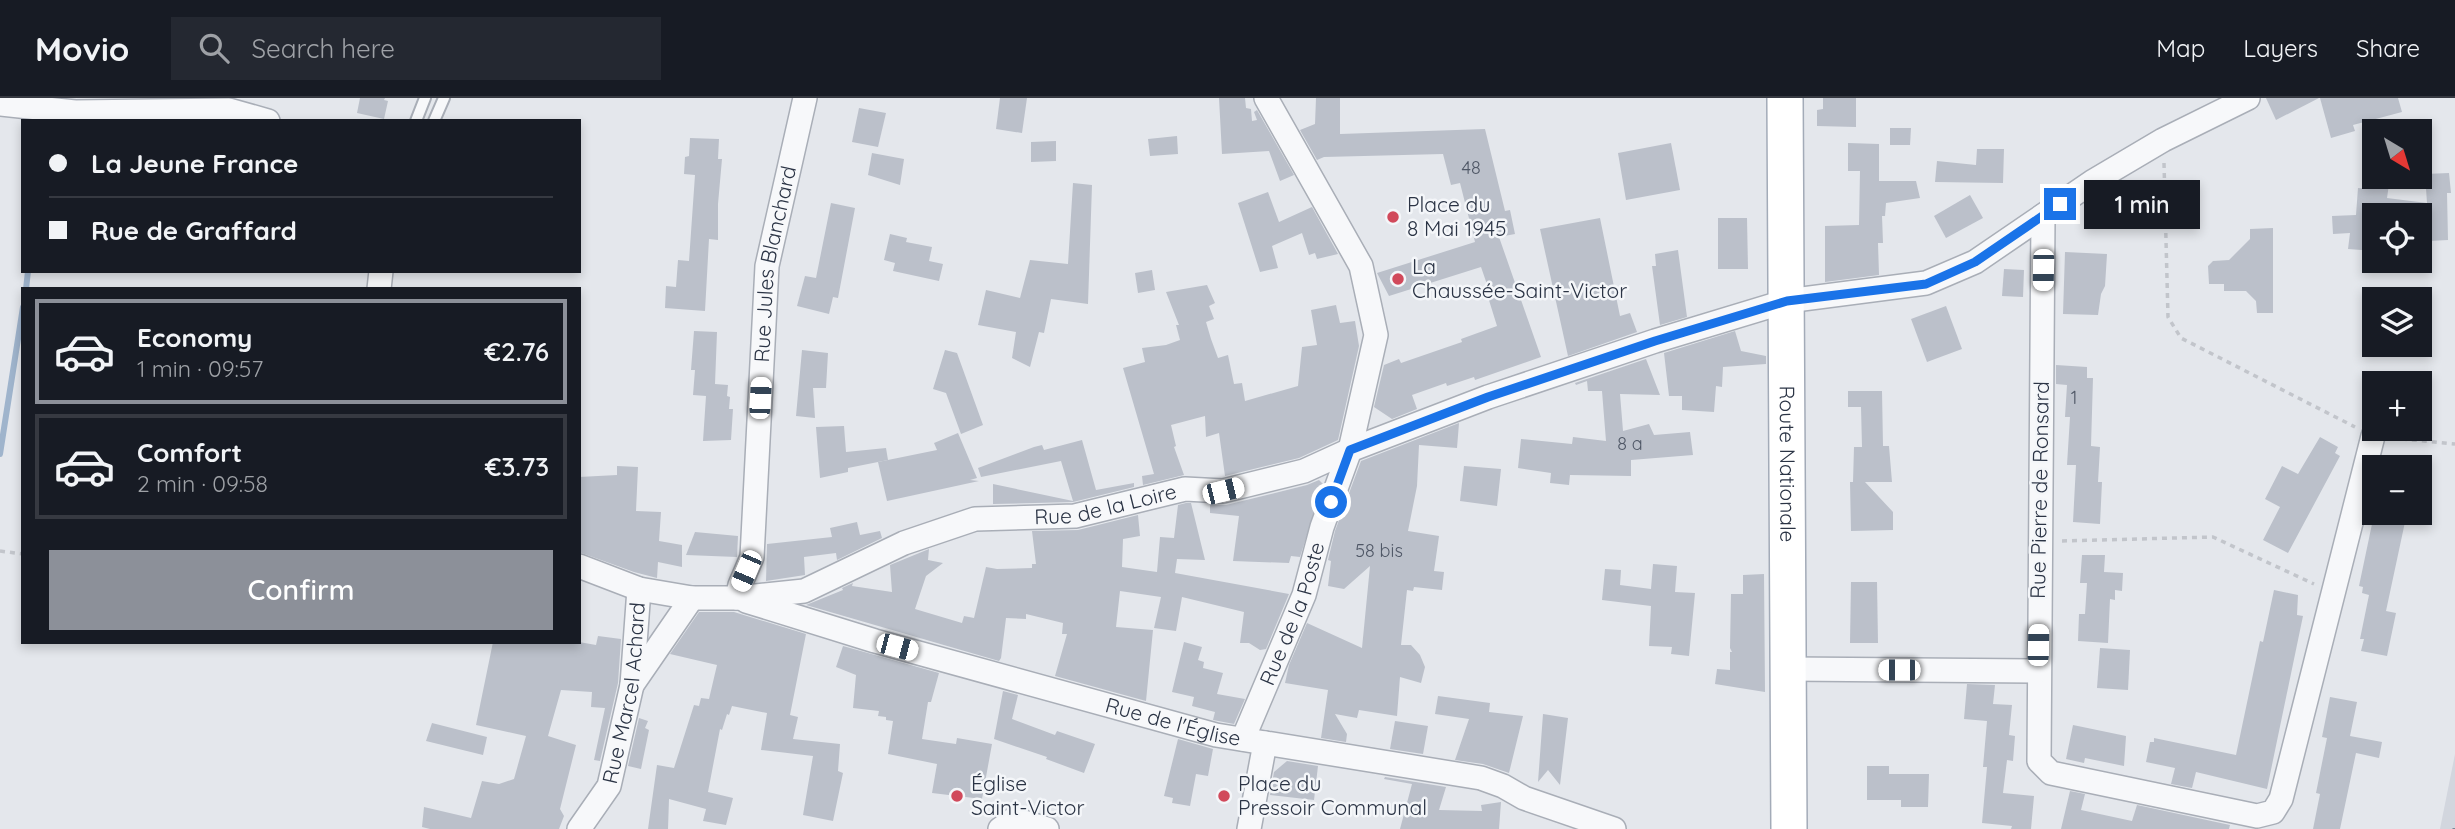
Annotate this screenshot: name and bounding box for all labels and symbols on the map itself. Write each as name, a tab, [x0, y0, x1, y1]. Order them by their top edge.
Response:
north arrow	[2362, 119, 2432, 189]
house number: 48	[1461, 156, 1481, 179]
street label: Rue Jules Blanchard	[748, 163, 801, 363]
callout: 1 min	[2084, 180, 2200, 228]
route end	[2044, 188, 2076, 220]
place label: Place du 8 Mai 1945	[1407, 191, 1507, 241]
marker: Place du 8 Mai 1945	[1385, 209, 1401, 225]
car	[2033, 249, 2054, 291]
place label: La Chaussée-Saint-Victor	[1412, 253, 1627, 303]
marker: La Chaussée-Saint-Victor	[1390, 271, 1406, 287]
car	[749, 376, 772, 420]
street label: Rue Pierre de Ronsard	[2024, 381, 2054, 599]
street label: Route Nationale	[1775, 385, 1801, 543]
house number: 1	[2071, 386, 2077, 409]
house number: 8 a	[1617, 432, 1643, 455]
car	[1201, 476, 1246, 506]
street label: Rue de la Loire	[1034, 478, 1179, 529]
route start	[1315, 486, 1347, 518]
street label: Rue de la Poste	[1253, 539, 1329, 689]
house number: 58 bis	[1355, 539, 1403, 562]
car	[729, 548, 764, 594]
street label: Rue Marcel Achard	[596, 601, 650, 786]
car	[2028, 624, 2049, 666]
car	[874, 631, 921, 663]
car	[1879, 660, 1921, 681]
street label: Rue de l'Église	[1103, 691, 1243, 751]
place label: Église Saint-Victor	[971, 770, 1085, 820]
place label: Place du Pressoir Communal	[1238, 770, 1427, 820]
marker: Église Saint-Victor	[949, 788, 965, 804]
marker: Place du Pressoir Communal	[1216, 788, 1232, 804]

